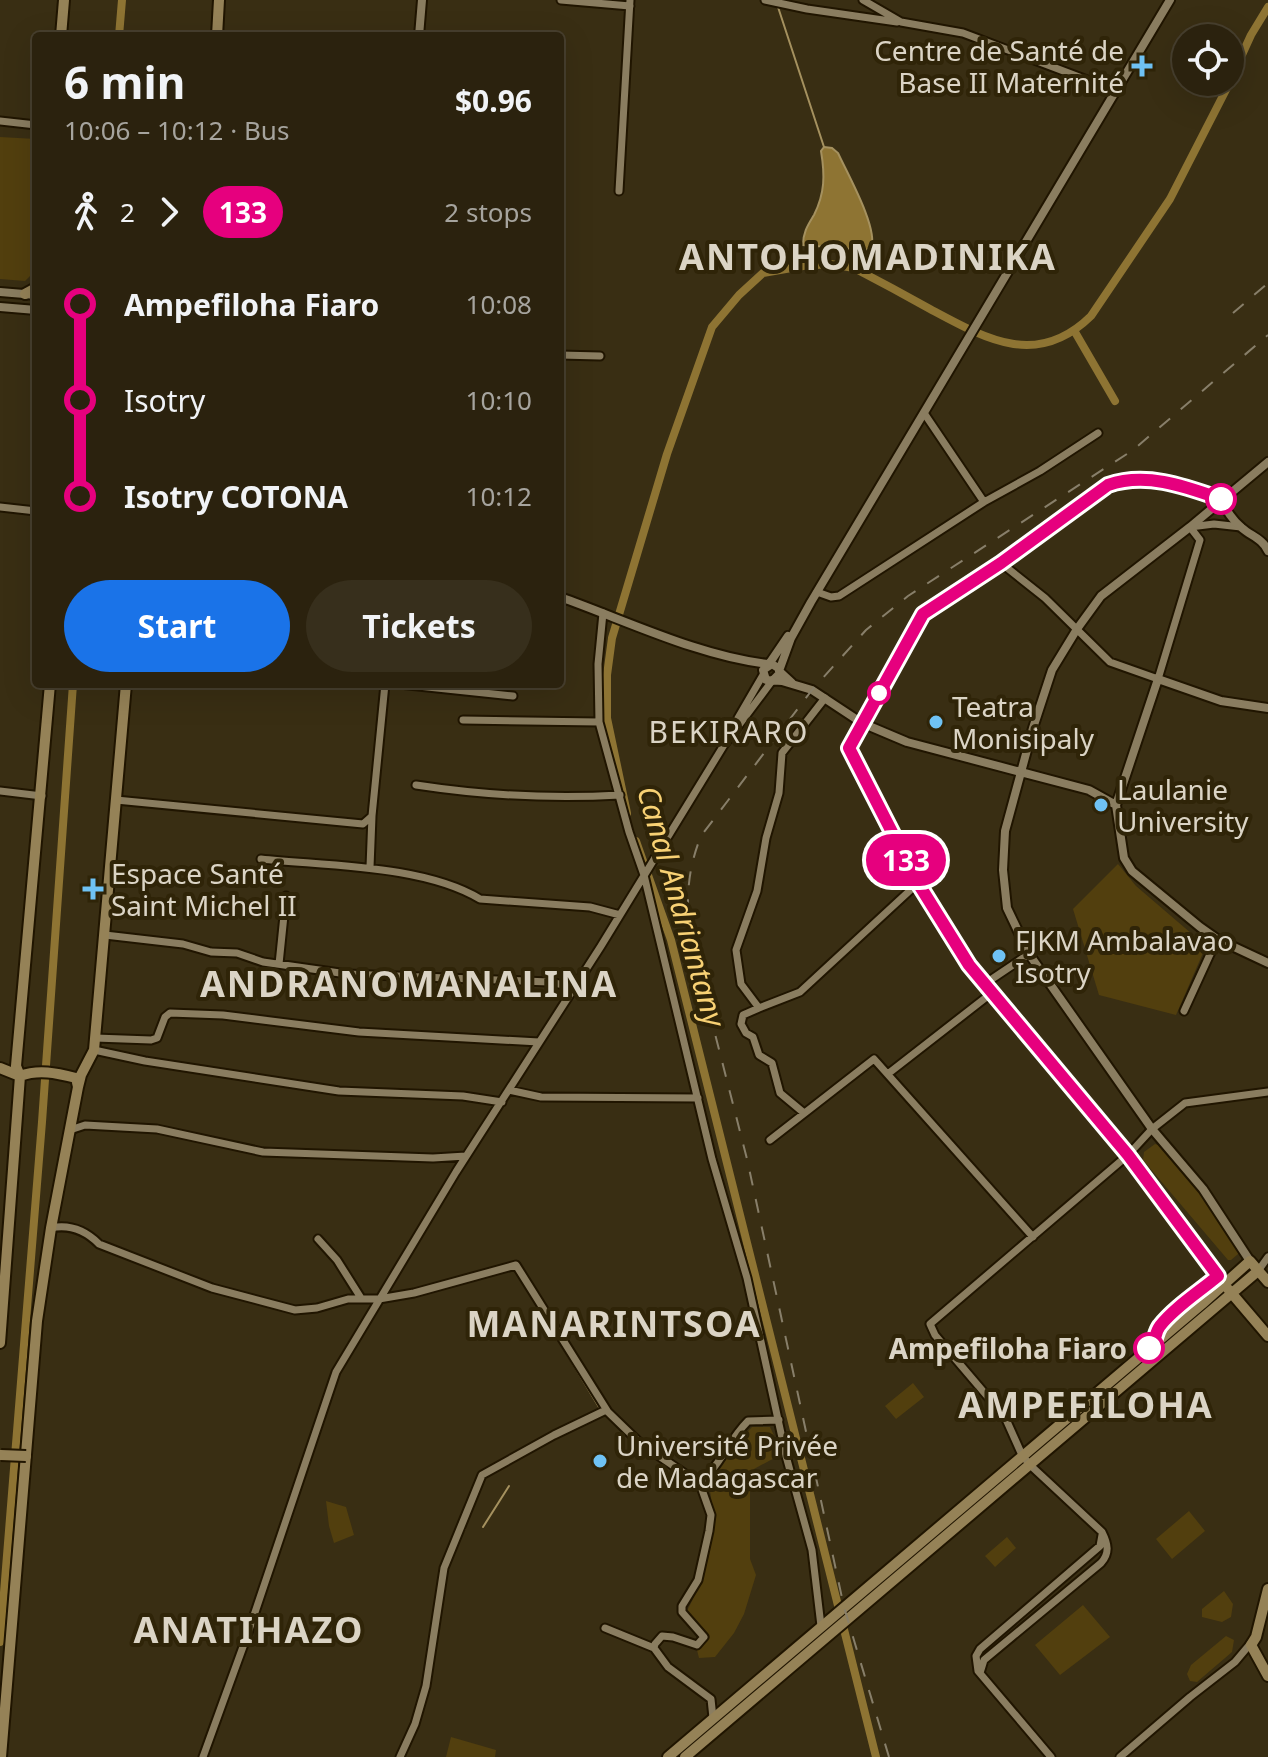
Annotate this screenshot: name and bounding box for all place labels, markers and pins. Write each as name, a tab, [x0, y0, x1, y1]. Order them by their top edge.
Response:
place label: Centre de Santé de Base II Maternité	[874, 31, 1124, 101]
marker: Centre de Santé de Base II Maternité	[1131, 55, 1153, 77]
unlabelled marker	[1206, 484, 1236, 514]
unlabelled marker	[868, 682, 890, 704]
place label: Teatra Monisipaly	[952, 687, 1095, 757]
marker: Teatra Monisipaly	[927, 713, 945, 731]
place label: Laulanie University	[1117, 770, 1249, 840]
marker: Laulanie University	[1092, 796, 1110, 814]
place label: Espace Santé Saint Michel II	[111, 854, 297, 924]
marker: Espace Santé Saint Michel II	[82, 878, 104, 900]
place label: FJKM Ambalavao Isotry	[1015, 921, 1234, 991]
marker: FJKM Ambalavao Isotry	[990, 947, 1008, 965]
place label: Ampefiloha Fiaro	[889, 1329, 1127, 1367]
marker: Ampefiloha Fiaro	[1134, 1333, 1164, 1363]
place label: Université Privée de Madagascar	[616, 1426, 838, 1496]
marker: Université Privée de Madagascar	[591, 1452, 609, 1470]

